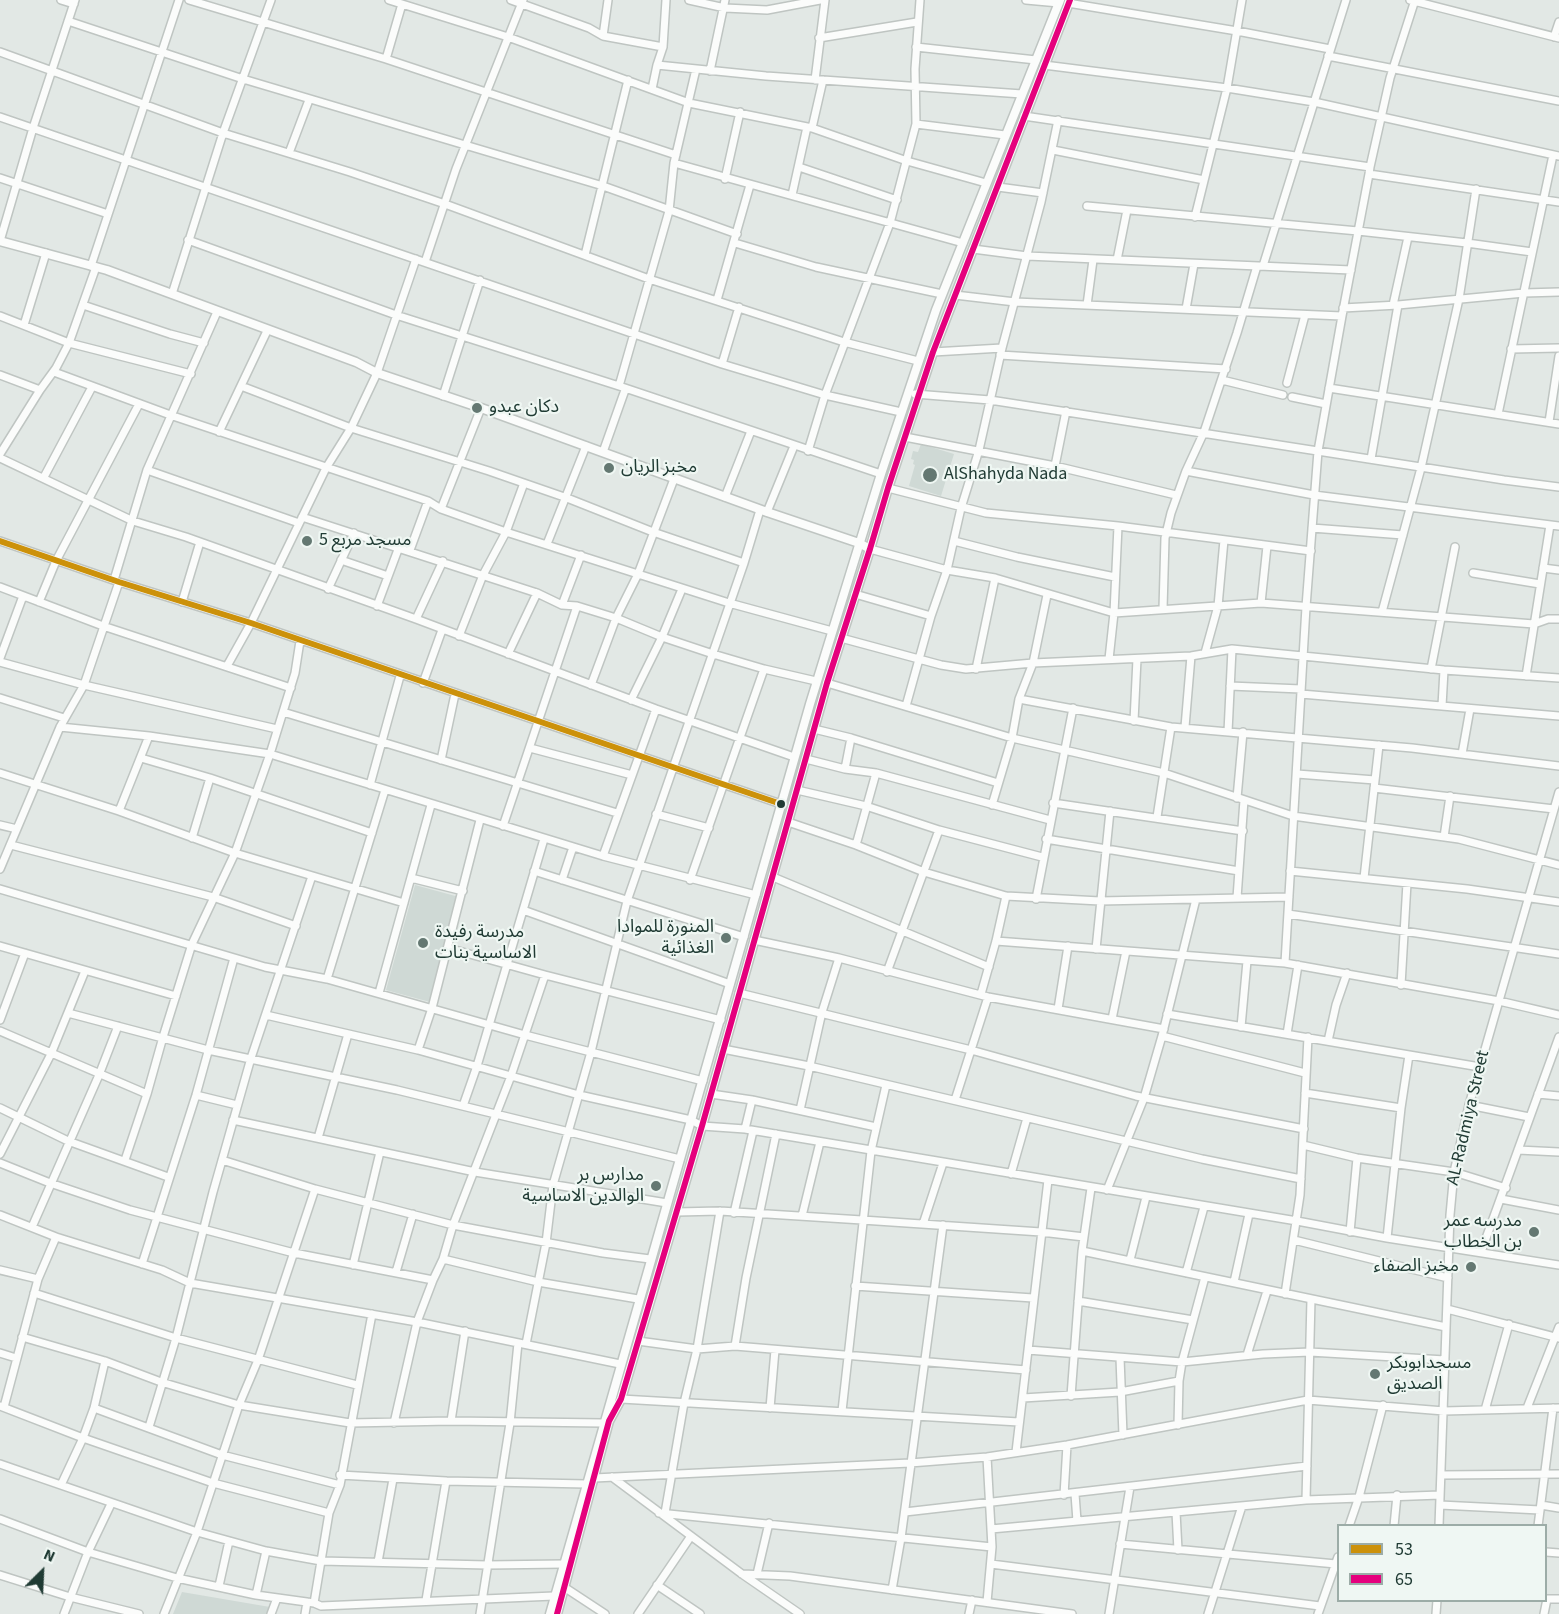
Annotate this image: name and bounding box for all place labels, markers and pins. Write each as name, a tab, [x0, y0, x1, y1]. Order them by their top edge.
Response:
place label: دكان عبدو	[489, 397, 559, 419]
marker: دكان عبدو	[470, 401, 484, 415]
place label: مخبز الريان	[621, 457, 697, 479]
marker: مخبز الريان	[602, 461, 616, 475]
place label: AlShahyda Nada	[944, 464, 1067, 486]
marker: AlShahyda Nada	[921, 466, 939, 484]
place label: مسجد مربع 5	[319, 530, 411, 552]
marker: مسجد مربع 5	[300, 534, 314, 548]
unlabelled marker	[775, 798, 787, 810]
place label: المنورة للموادا الغذائية	[617, 917, 714, 960]
place label: مدرسة رفيدة الاساسية بنات	[435, 922, 536, 964]
marker: المنورة للموادا الغذائية	[719, 931, 733, 945]
marker: مدرسة رفيدة الاساسية بنات	[416, 936, 430, 950]
place label: مدارس بر الوالدين الاساسية	[522, 1165, 644, 1208]
marker: مدارس بر الوالدين الاساسية	[649, 1179, 663, 1193]
place label: مدرسه عمر بن الخطاب	[1444, 1211, 1522, 1254]
marker: مدرسه عمر بن الخطاب	[1527, 1225, 1541, 1239]
place label: مخبز الصفاء	[1374, 1256, 1459, 1278]
marker: مخبز الصفاء	[1464, 1260, 1478, 1274]
place label: مسجدابوبكر الصديق	[1387, 1353, 1472, 1396]
marker: مسجدابوبكر الصديق	[1368, 1367, 1382, 1381]

